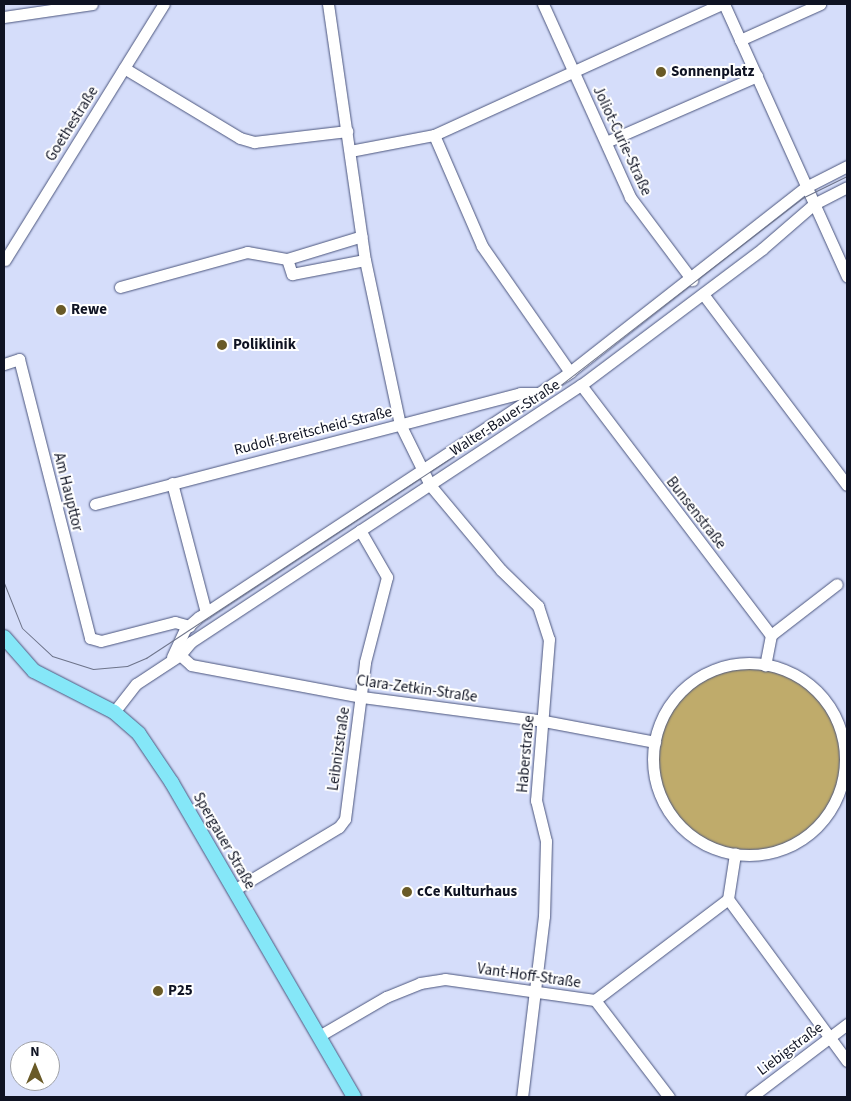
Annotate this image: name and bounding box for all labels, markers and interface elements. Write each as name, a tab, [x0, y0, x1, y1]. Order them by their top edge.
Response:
place label: Sonnenplatz	[671, 63, 754, 81]
marker: Sonnenplatz	[655, 66, 667, 78]
street label: Goethestraße	[42, 83, 102, 165]
street label: Joliot-Curie-Straße	[589, 83, 655, 199]
place label: Rewe	[71, 301, 107, 319]
marker: Rewe	[55, 304, 67, 316]
place label: Poliklinik	[233, 336, 296, 354]
marker: Poliklinik	[215, 338, 229, 352]
street label: Walter-Bauer-Straße	[447, 376, 563, 460]
street label: Rudolf-Breitscheid-Straße	[232, 403, 394, 459]
street label: Am Haupttor	[50, 451, 86, 533]
street label: Bunsenstraße	[662, 473, 730, 553]
street label: Clara-Zetkin-Straße	[355, 672, 479, 706]
street label: Leibnizstraße	[324, 706, 354, 792]
street label: Haberstraße	[514, 714, 538, 794]
street label: Spergauer Straße	[189, 789, 259, 893]
place label: cCe Kulturhaus	[417, 883, 517, 901]
marker: cCe Kulturhaus	[401, 886, 413, 898]
street label: Vant-Hoff-Straße	[476, 960, 582, 992]
place label: P25	[168, 982, 193, 1000]
marker: P25	[152, 985, 164, 997]
street label: Liebigstraße	[754, 1018, 826, 1080]
north arrow	[10, 1041, 60, 1091]
text: N	[30, 1042, 40, 1062]

